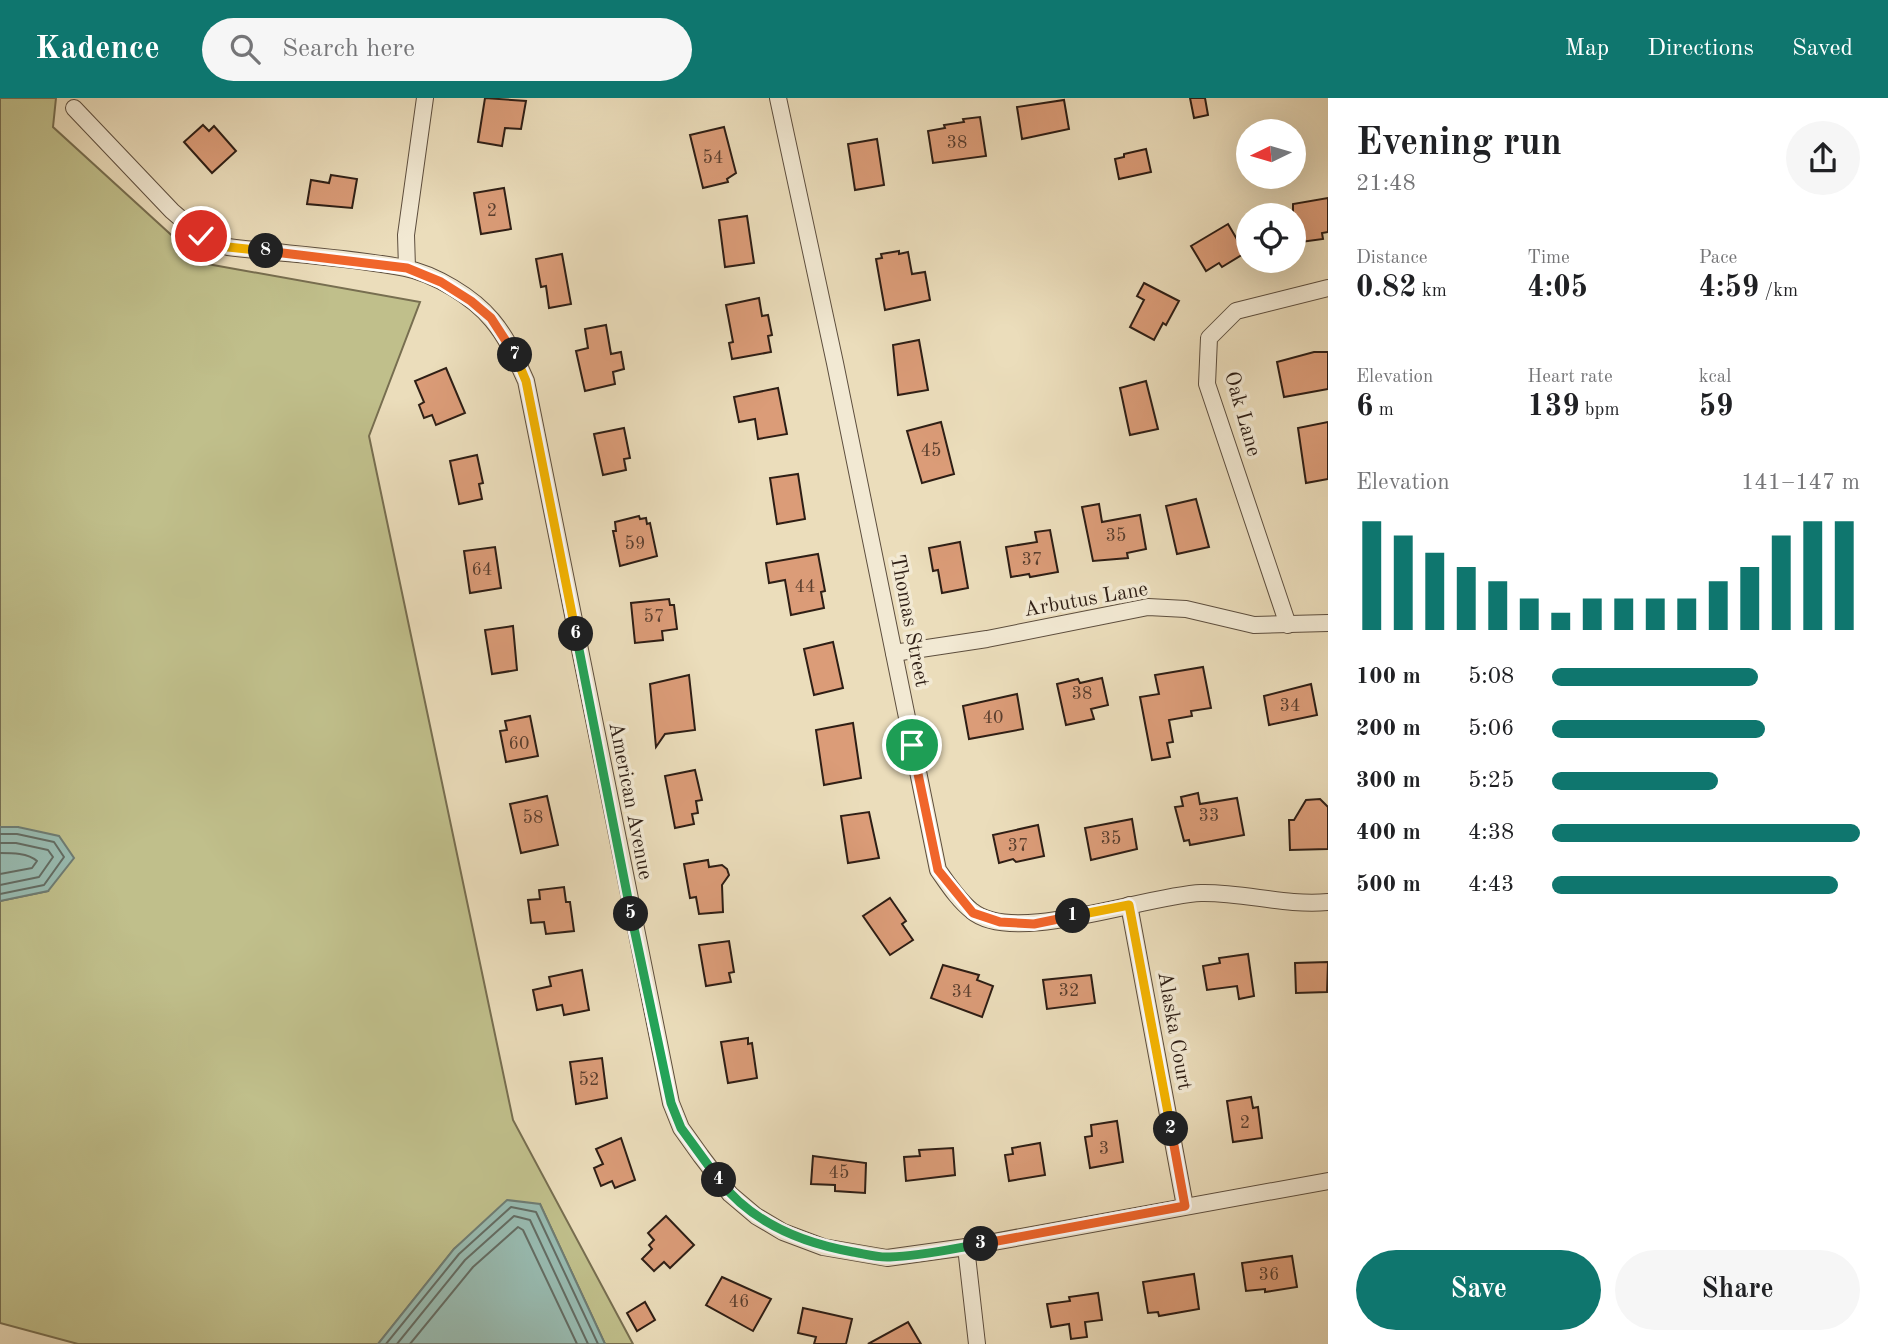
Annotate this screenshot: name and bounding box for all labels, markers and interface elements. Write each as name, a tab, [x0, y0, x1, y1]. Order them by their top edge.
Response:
search box	[202, 18, 692, 81]
icon: search	[226, 30, 264, 68]
text: Kadence	[35, 33, 160, 66]
text: Search here	[282, 36, 415, 62]
text: Map	[1565, 37, 1609, 61]
text: Directions	[1647, 37, 1754, 61]
text: Saved	[1792, 37, 1853, 61]
north arrow	[1236, 119, 1306, 189]
map controls	[1236, 119, 1306, 273]
button: share	[1786, 121, 1860, 195]
text: Evening run	[1356, 125, 1562, 163]
house number: 38	[947, 134, 967, 152]
house number: 54	[703, 149, 723, 167]
text: 21:48	[1356, 172, 1416, 195]
house number: 2	[487, 202, 497, 220]
button: locate	[1236, 203, 1306, 273]
pin	[171, 206, 231, 266]
icon: check	[182, 217, 220, 255]
pin: 8	[248, 234, 284, 268]
text: 8	[260, 241, 271, 260]
text: Distance	[1356, 249, 1428, 268]
text: Time	[1527, 249, 1570, 268]
text: Pace	[1699, 249, 1737, 268]
text: 0.82	[1356, 273, 1417, 303]
text: 4:05	[1527, 273, 1588, 303]
text: 4:59	[1699, 273, 1759, 303]
text: km	[1417, 282, 1447, 301]
text: /km	[1759, 282, 1798, 301]
pin: 7	[498, 338, 532, 372]
text: 7	[509, 345, 520, 364]
text: Elevation	[1356, 368, 1433, 387]
text: Heart rate	[1527, 368, 1613, 387]
text: kcal	[1699, 368, 1731, 387]
street label: Oak Lane	[1220, 369, 1264, 459]
text: 6	[1356, 392, 1373, 422]
text: 139	[1527, 392, 1580, 422]
text: 59	[1699, 392, 1733, 422]
text: m	[1373, 401, 1394, 420]
text: bpm	[1580, 401, 1620, 420]
house number: 45	[921, 442, 941, 460]
text: Elevation	[1356, 471, 1450, 494]
text: 141–147 m	[1741, 471, 1860, 494]
house number: 35	[1106, 527, 1126, 545]
house number: 59	[625, 535, 645, 553]
house number: 37	[1022, 551, 1042, 569]
street label: Thomas Street	[886, 553, 932, 689]
house number: 64	[472, 561, 492, 579]
house number: 44	[795, 578, 815, 596]
street label: Arbutus Lane	[1022, 579, 1150, 621]
house number: 57	[644, 608, 664, 626]
pin: 6	[558, 616, 594, 652]
text: 6	[570, 624, 581, 643]
text: 100 m	[1356, 665, 1421, 688]
text: 5:08	[1468, 665, 1514, 688]
house number: 38	[1072, 685, 1092, 703]
house number: 34	[1280, 697, 1300, 715]
house number: 40	[983, 709, 1003, 727]
pin	[882, 715, 942, 775]
text: 200 m	[1356, 717, 1421, 740]
text: 5:06	[1468, 717, 1514, 740]
street label: American Avenue	[604, 720, 656, 882]
icon: arrive	[893, 726, 931, 764]
house number: 60	[509, 735, 529, 753]
text: 300 m	[1356, 769, 1421, 792]
text: 5:25	[1468, 769, 1514, 792]
house number: 33	[1199, 807, 1219, 825]
house number: 58	[523, 809, 543, 827]
text: 400 m	[1356, 821, 1421, 844]
text: 4:38	[1468, 821, 1514, 844]
house number: 35	[1101, 830, 1121, 848]
house number: 37	[1008, 837, 1028, 855]
text: 500 m	[1356, 873, 1421, 896]
text: 4:43	[1468, 873, 1514, 896]
pin: 5	[614, 896, 648, 932]
pin: 1	[1056, 898, 1090, 934]
text: 5	[625, 904, 636, 923]
text: 1	[1067, 906, 1078, 925]
street label: Alaska Court	[1153, 970, 1195, 1092]
house number: 32	[1059, 982, 1079, 1000]
house number: 34	[952, 983, 972, 1001]
house number: 52	[579, 1071, 599, 1089]
pin: 2	[1154, 1112, 1188, 1146]
house number: 2	[1240, 1114, 1250, 1132]
text: 2	[1165, 1119, 1176, 1138]
house number: 3	[1099, 1140, 1109, 1158]
pin: 4	[702, 1162, 736, 1198]
house number: 45	[829, 1164, 849, 1182]
text: 4	[713, 1170, 724, 1189]
pin: 3	[964, 1226, 998, 1262]
text: 3	[975, 1234, 986, 1253]
button: Save	[1356, 1250, 1601, 1330]
button: Share	[1615, 1250, 1860, 1330]
house number: 36	[1259, 1266, 1279, 1284]
house number: 46	[729, 1293, 749, 1311]

